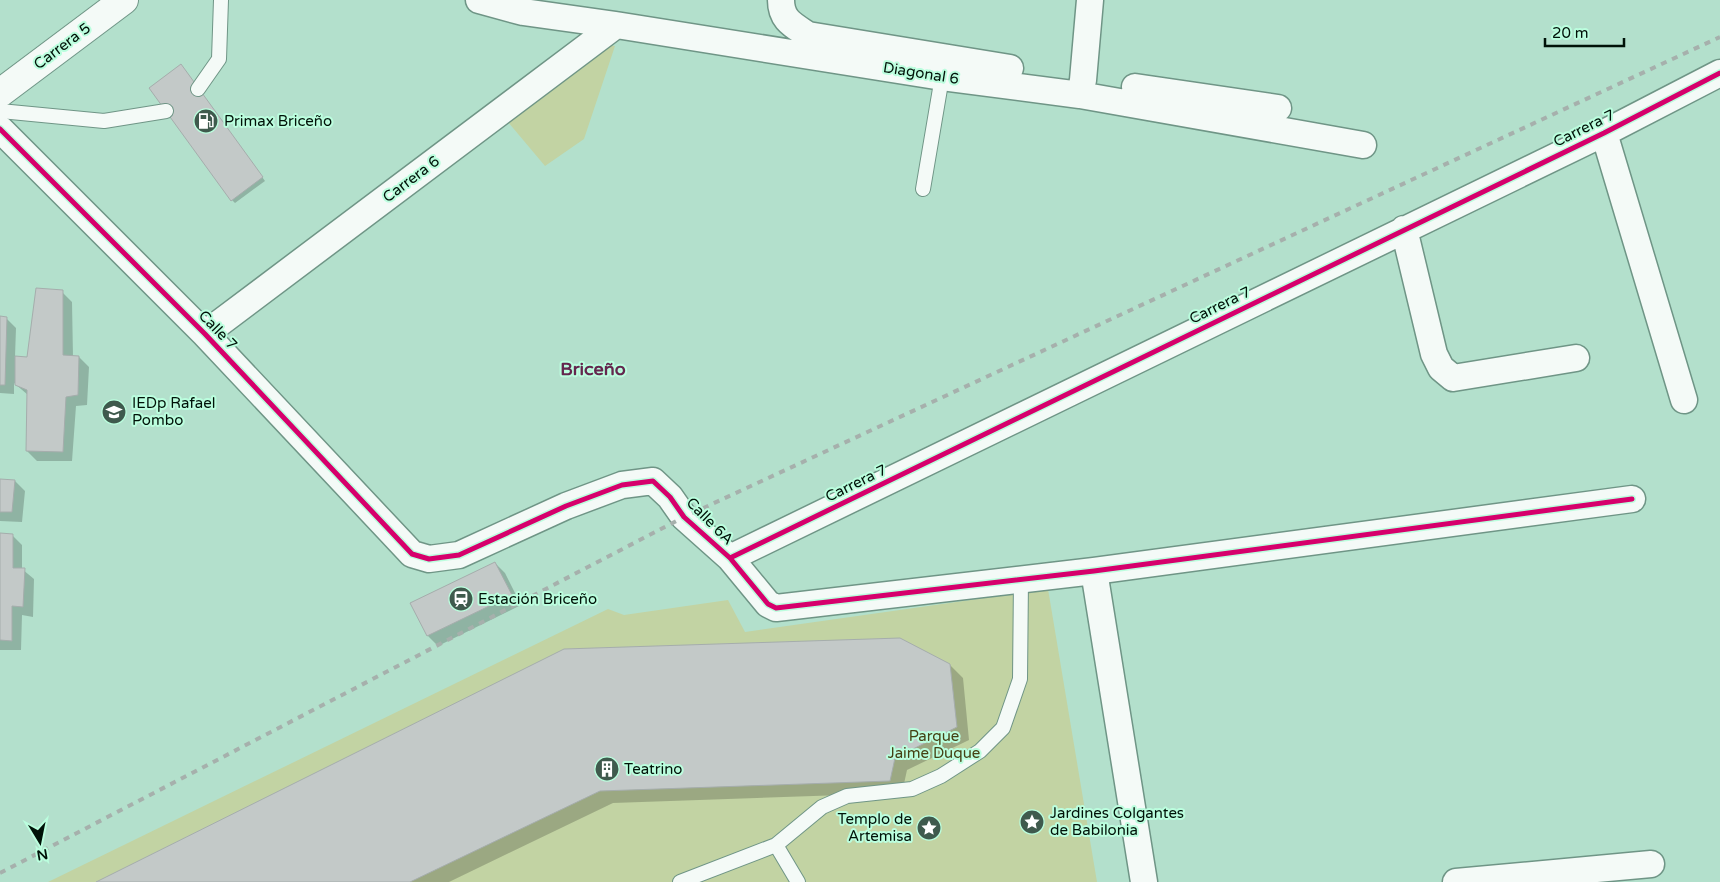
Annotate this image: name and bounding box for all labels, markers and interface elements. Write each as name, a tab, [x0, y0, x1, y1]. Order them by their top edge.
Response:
scale bar	[1545, 15, 1624, 47]
street label: Carrera 5	[30, 19, 94, 73]
text: 20 m	[1552, 24, 1589, 42]
street label: Diagonal 6	[882, 58, 960, 88]
street label: Carrera 7	[1550, 105, 1618, 151]
fuel station icon: Primax Briceño	[193, 108, 219, 134]
place label: Primax Briceño	[224, 112, 332, 130]
street label: Carrera 6	[379, 152, 443, 206]
street label: Carrera 7	[1186, 282, 1254, 328]
street label: Calle 7	[195, 306, 241, 354]
district label: Briceño	[560, 358, 626, 380]
place label: IEDp Rafael Pombo	[132, 394, 215, 429]
school or university icon: IEDp Rafael Pombo	[101, 399, 127, 425]
street label: Carrera 7	[822, 460, 890, 506]
street label: Calle 6A	[683, 494, 737, 548]
station icon: Estación Briceño	[448, 586, 474, 612]
place label: Estación Briceño	[478, 590, 597, 608]
park label: Parque Jaime Duque	[888, 727, 980, 762]
building icon: Teatrino	[594, 756, 620, 782]
place label: Teatrino	[624, 760, 682, 778]
place label: Jardines Colgantes de Babilonia	[1050, 804, 1184, 839]
place icon: Jardines Colgantes de Babilonia	[1019, 809, 1045, 835]
place label: Templo de Artemisa	[837, 810, 912, 845]
place icon: Templo de Artemisa	[916, 815, 942, 841]
north arrow	[15, 817, 65, 867]
text: N	[35, 845, 49, 864]

